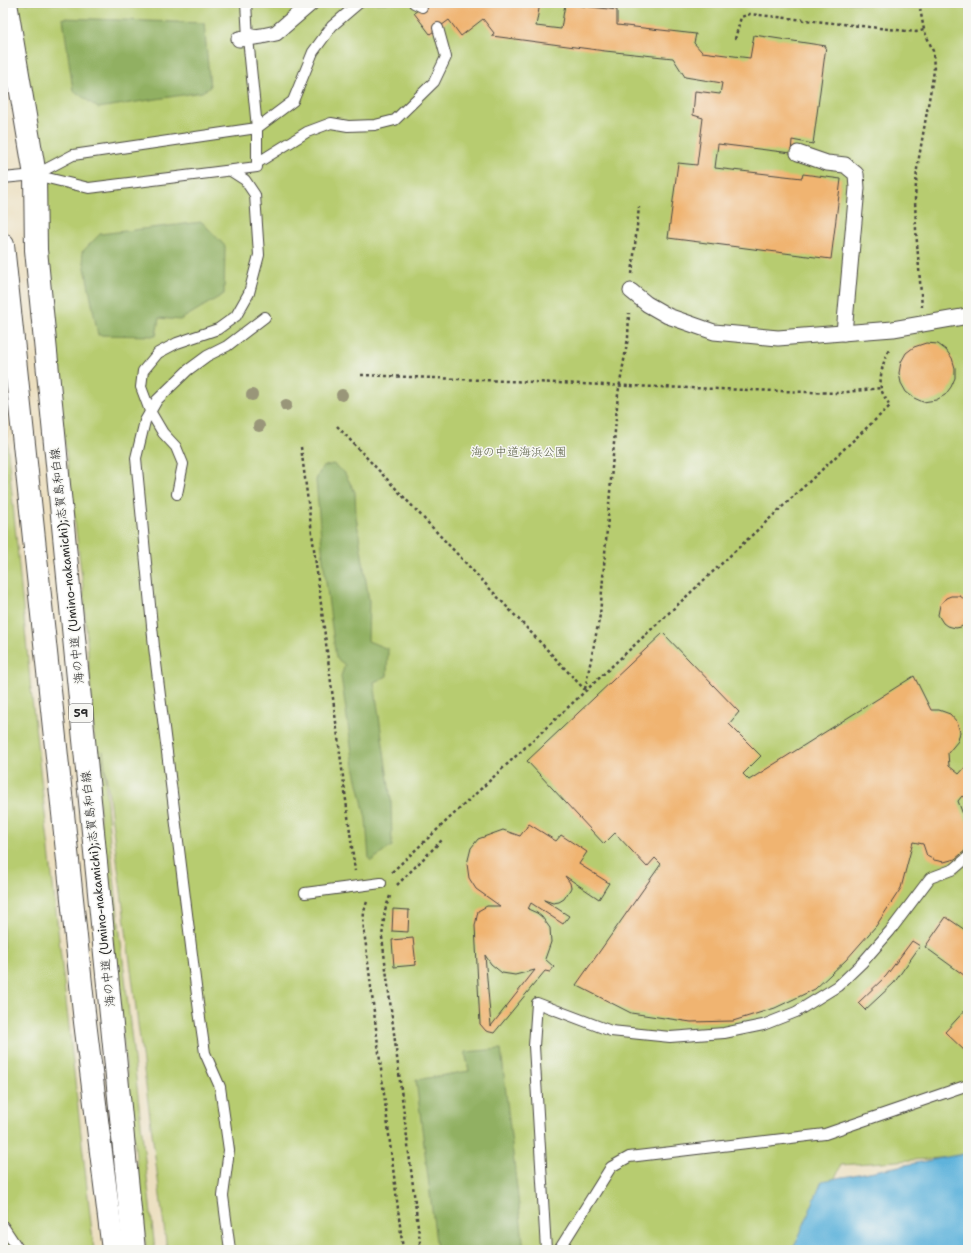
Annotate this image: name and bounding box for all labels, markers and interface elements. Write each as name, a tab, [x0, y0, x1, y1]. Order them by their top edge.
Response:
park label: 海の中道海浜公園	[471, 444, 567, 460]
street label: 海の中道 (Umino-nakamichi);志賀島和白線	[47, 447, 87, 685]
road number: 59	[69, 704, 93, 722]
street label: 海の中道 (Umino-nakamichi);志賀島和白線	[78, 770, 118, 1008]

